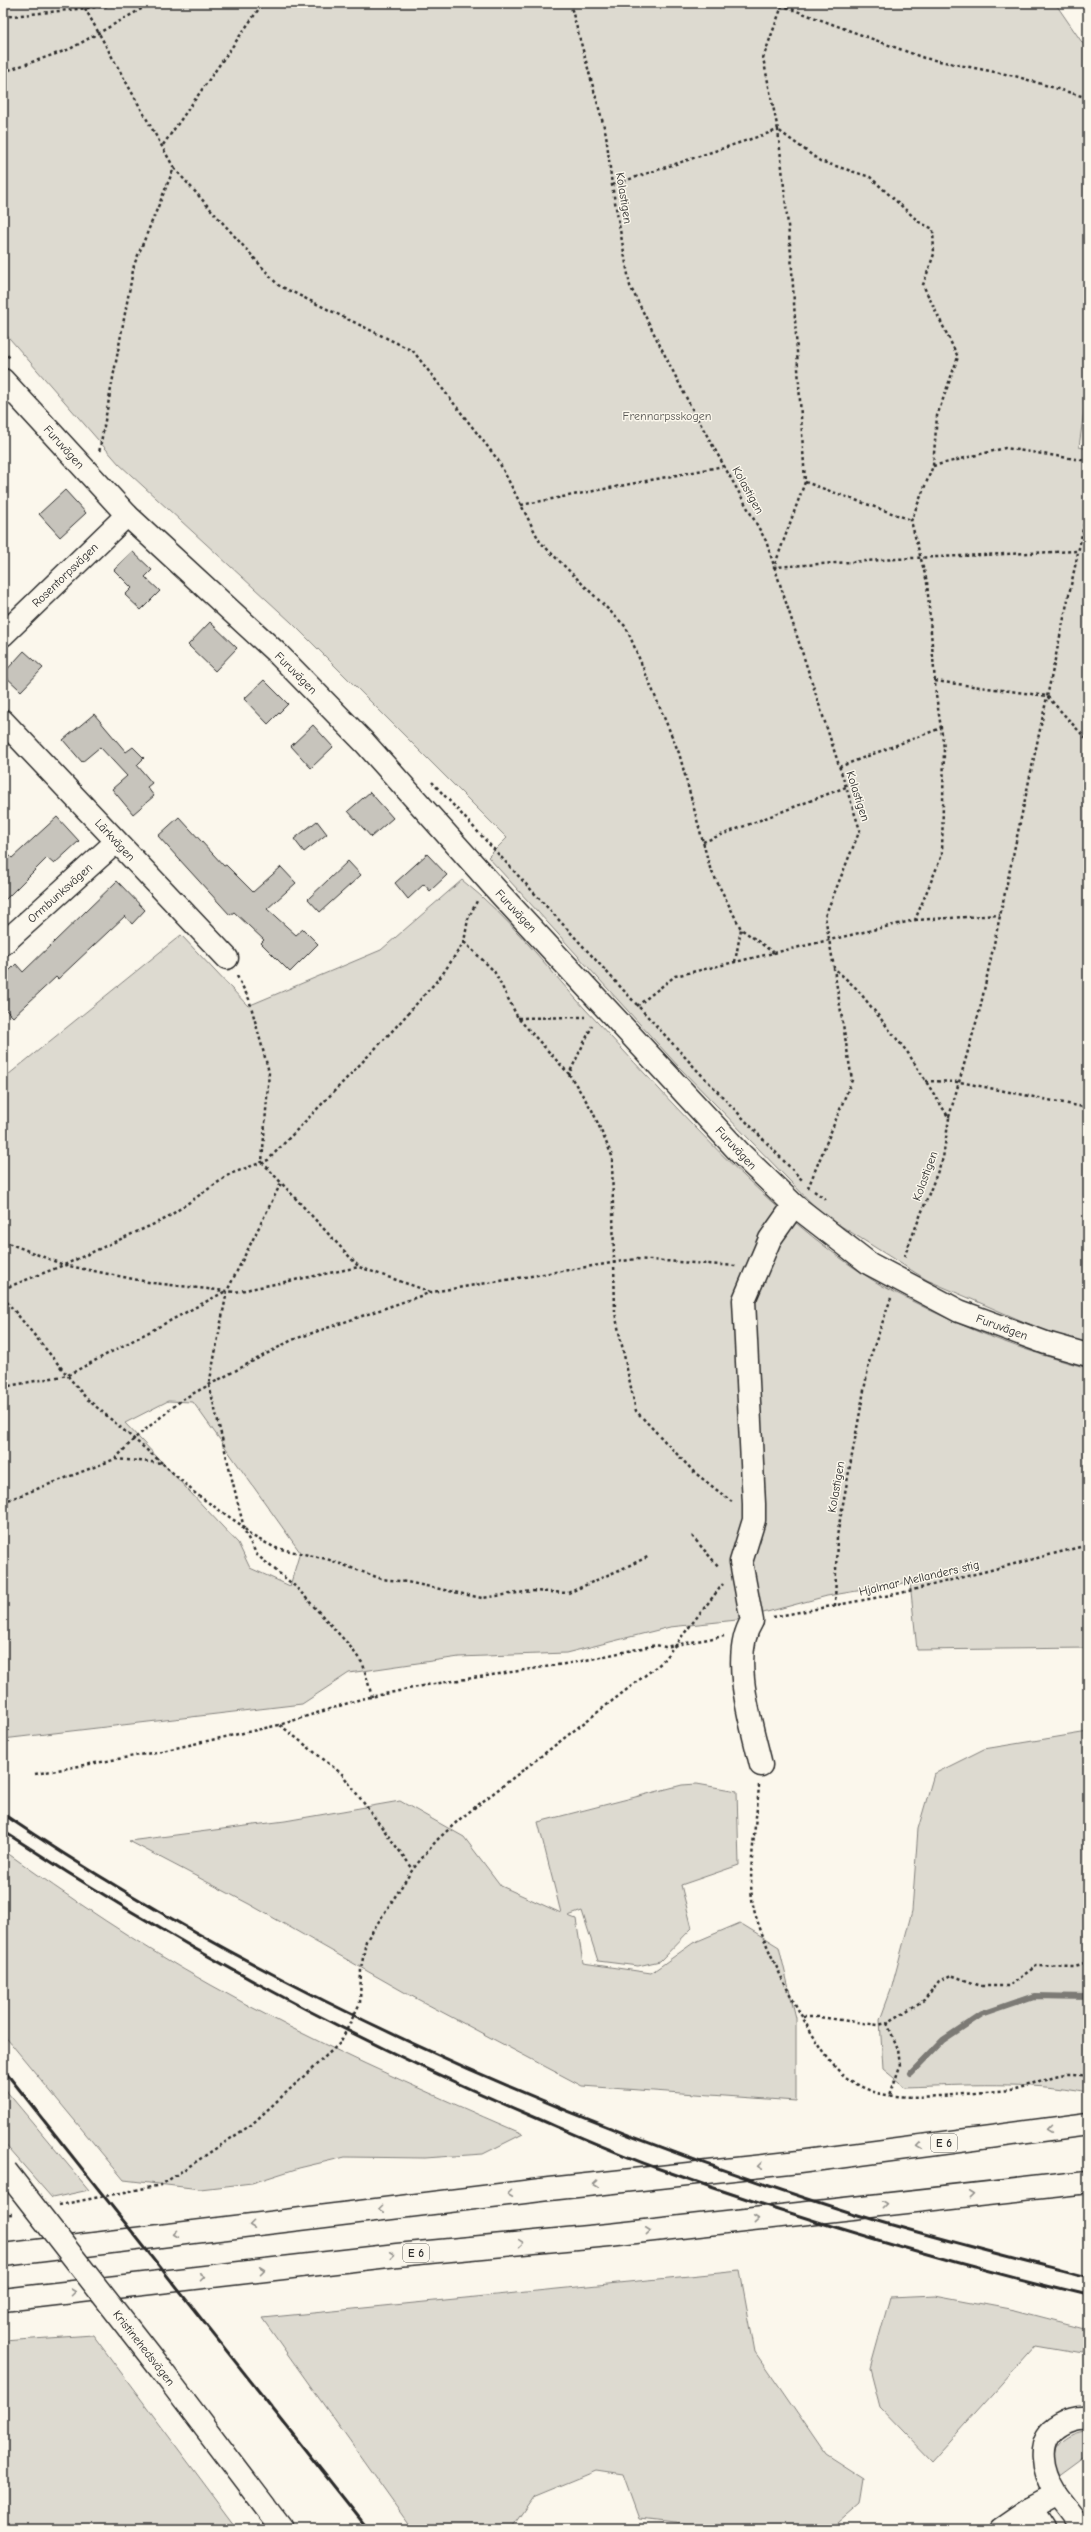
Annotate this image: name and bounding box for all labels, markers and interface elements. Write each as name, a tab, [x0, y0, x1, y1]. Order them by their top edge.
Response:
street label: Kolastigen	[613, 171, 635, 225]
park label: Frennarpsskogen	[623, 409, 711, 423]
street label: Furuvägen	[41, 422, 87, 472]
street label: Kolastigen	[729, 464, 767, 516]
street label: Rosentorpsvägen	[29, 540, 101, 610]
street label: Furuvägen	[272, 649, 320, 697]
street label: Kolastigen	[843, 769, 873, 823]
street label: Lärkvägen	[92, 816, 138, 864]
street label: Ormbunksvägen	[25, 860, 95, 926]
street label: Furuvägen	[492, 887, 540, 935]
street label: Furuvägen	[712, 1124, 760, 1172]
street label: Kolastigen	[910, 1149, 940, 1203]
street label: Furuvägen	[974, 1311, 1030, 1343]
street label: Kolastigen	[825, 1460, 847, 1514]
street label: Hjalmar Mellanders stig	[857, 1557, 981, 1599]
one-way arrow	[1046, 2124, 1052, 2133]
road number: E 6	[931, 2134, 957, 2152]
one-way arrow	[917, 2141, 924, 2150]
one-way arrow	[757, 2162, 763, 2171]
one-way arrow	[593, 2179, 599, 2188]
one-way arrow	[507, 2189, 513, 2198]
one-way arrow	[968, 2191, 974, 2200]
one-way arrow	[882, 2201, 888, 2210]
one-way arrow	[378, 2204, 384, 2213]
one-way arrow	[753, 2215, 759, 2224]
one-way arrow	[249, 2220, 255, 2229]
one-way arrow	[645, 2227, 651, 2236]
one-way arrow	[173, 2229, 179, 2238]
one-way arrow	[518, 2239, 524, 2248]
road number: E 6	[403, 2244, 429, 2262]
one-way arrow	[389, 2251, 395, 2260]
one-way arrow	[259, 2266, 266, 2275]
one-way arrow	[199, 2273, 205, 2282]
one-way arrow	[70, 2288, 76, 2297]
street label: Kristinehedsvägen	[110, 2308, 178, 2388]

